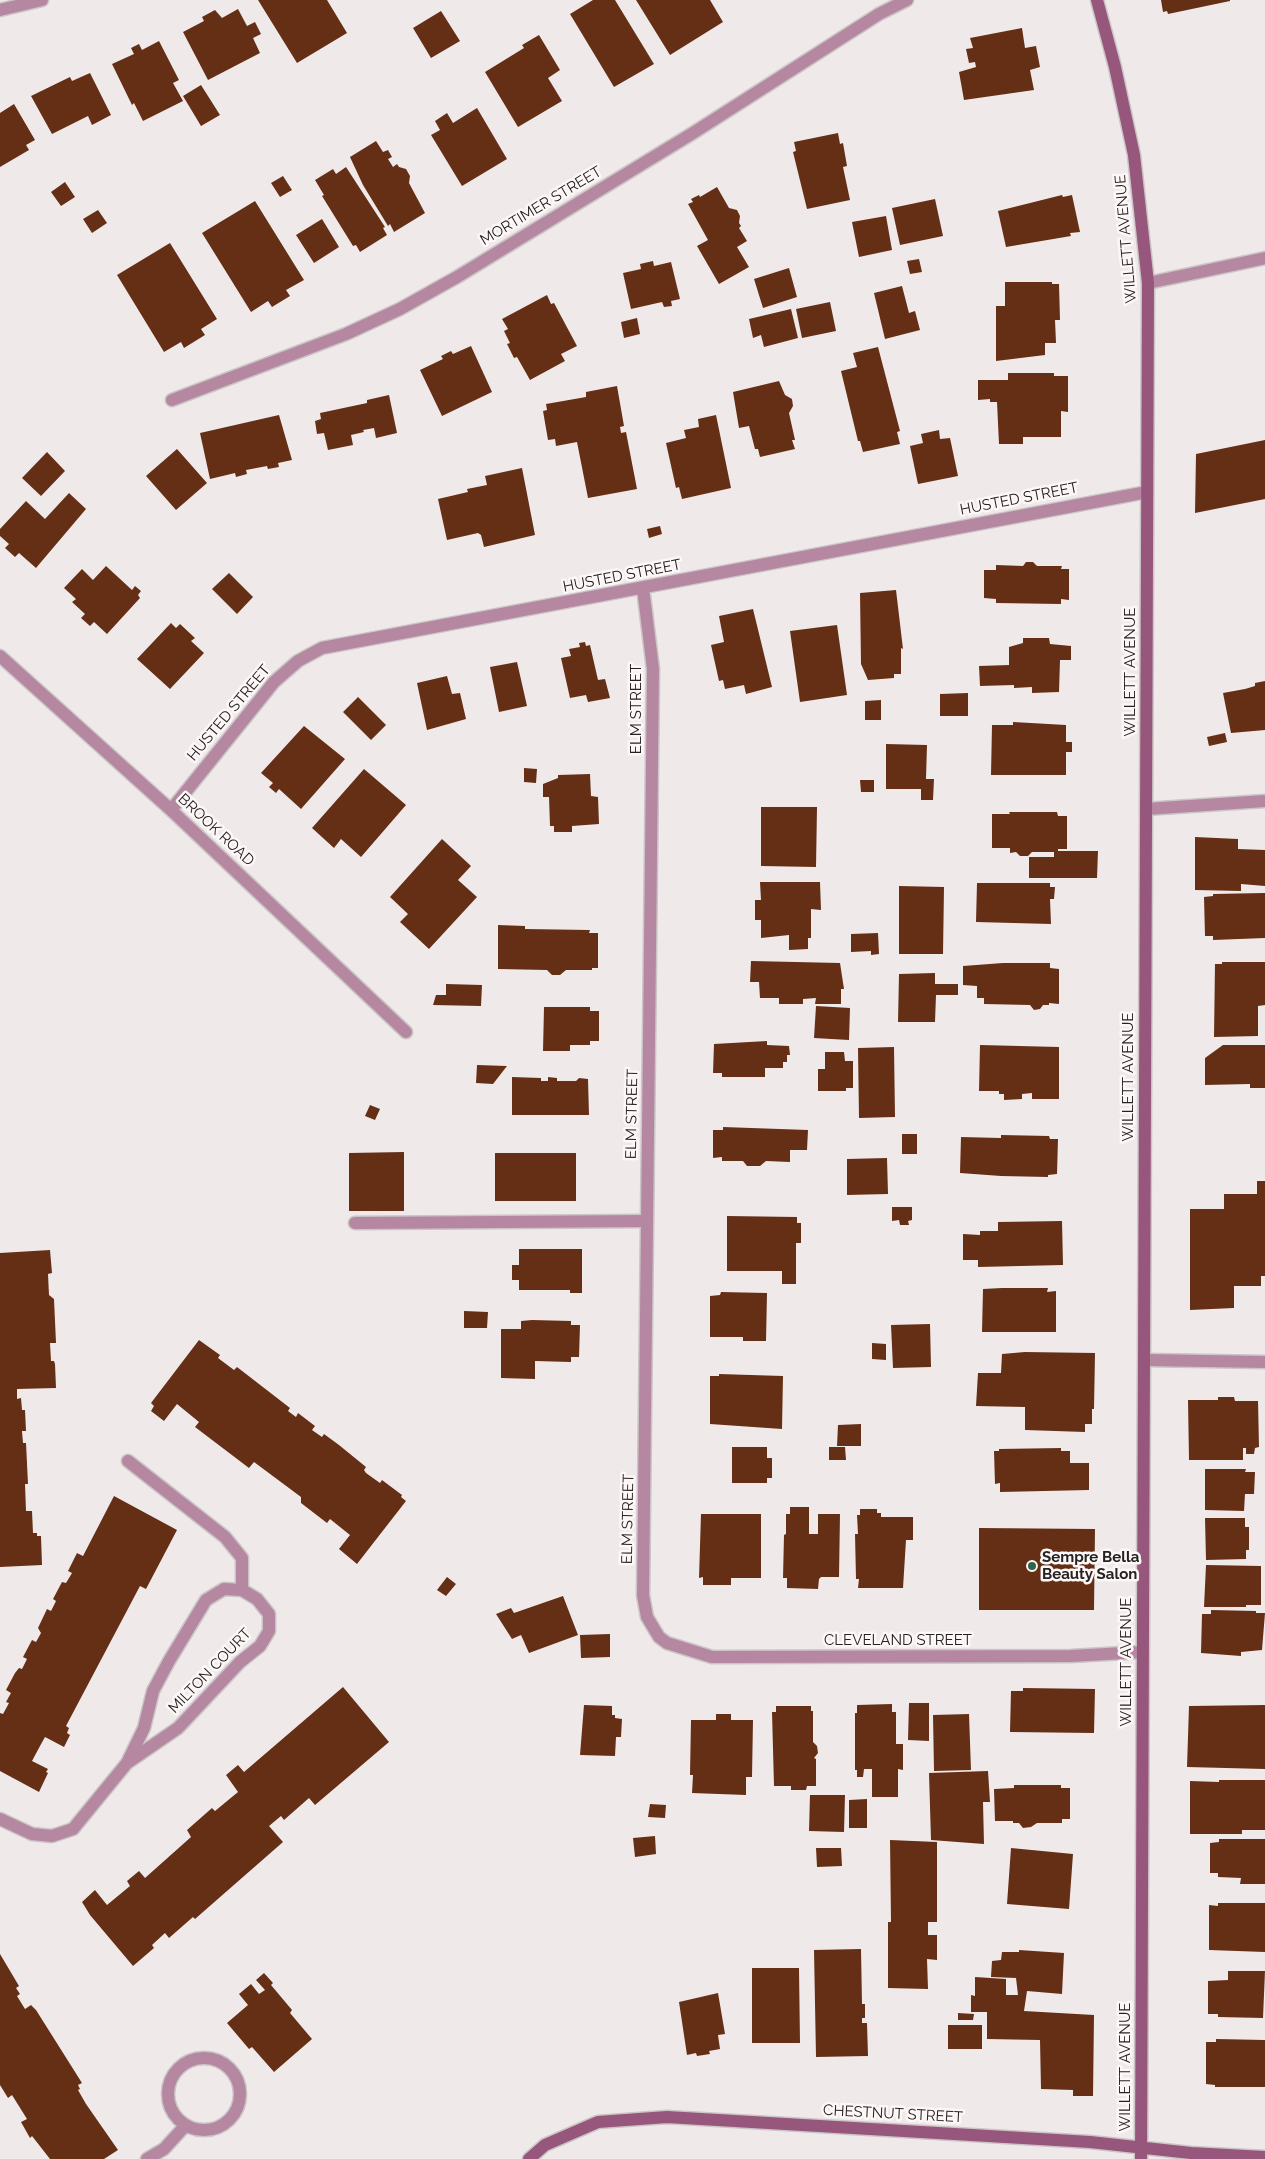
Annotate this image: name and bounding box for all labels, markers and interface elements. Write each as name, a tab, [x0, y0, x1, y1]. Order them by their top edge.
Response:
street label: MORTIMER STREET	[477, 163, 605, 249]
street label: WILLETT AVENUE	[1111, 174, 1141, 304]
street label: HUSTED STREET	[959, 479, 1079, 519]
street label: HUSTED STREET	[562, 556, 682, 596]
street label: WILLETT AVENUE	[1121, 608, 1139, 736]
street label: HUSTED STREET	[184, 661, 274, 765]
street label: ELM STREET	[627, 664, 645, 754]
street label: BROOK ROAD	[174, 790, 258, 870]
street label: WILLETT AVENUE	[1119, 1013, 1137, 1141]
street label: ELM STREET	[622, 1069, 642, 1159]
street label: ELM STREET	[618, 1474, 638, 1564]
place label: Sempre Bella Beauty Salon	[1042, 1548, 1139, 1583]
marker: Sempre Bella Beauty Salon	[1026, 1560, 1038, 1572]
street label: WILLETT AVENUE	[1117, 1598, 1135, 1726]
street label: MILTON COURT	[165, 1625, 255, 1717]
street label: CLEVELAND STREET	[824, 1631, 972, 1649]
street label: WILLETT AVENUE	[1116, 2003, 1134, 2131]
street label: CHESTNUT STREET	[823, 2101, 963, 2127]

